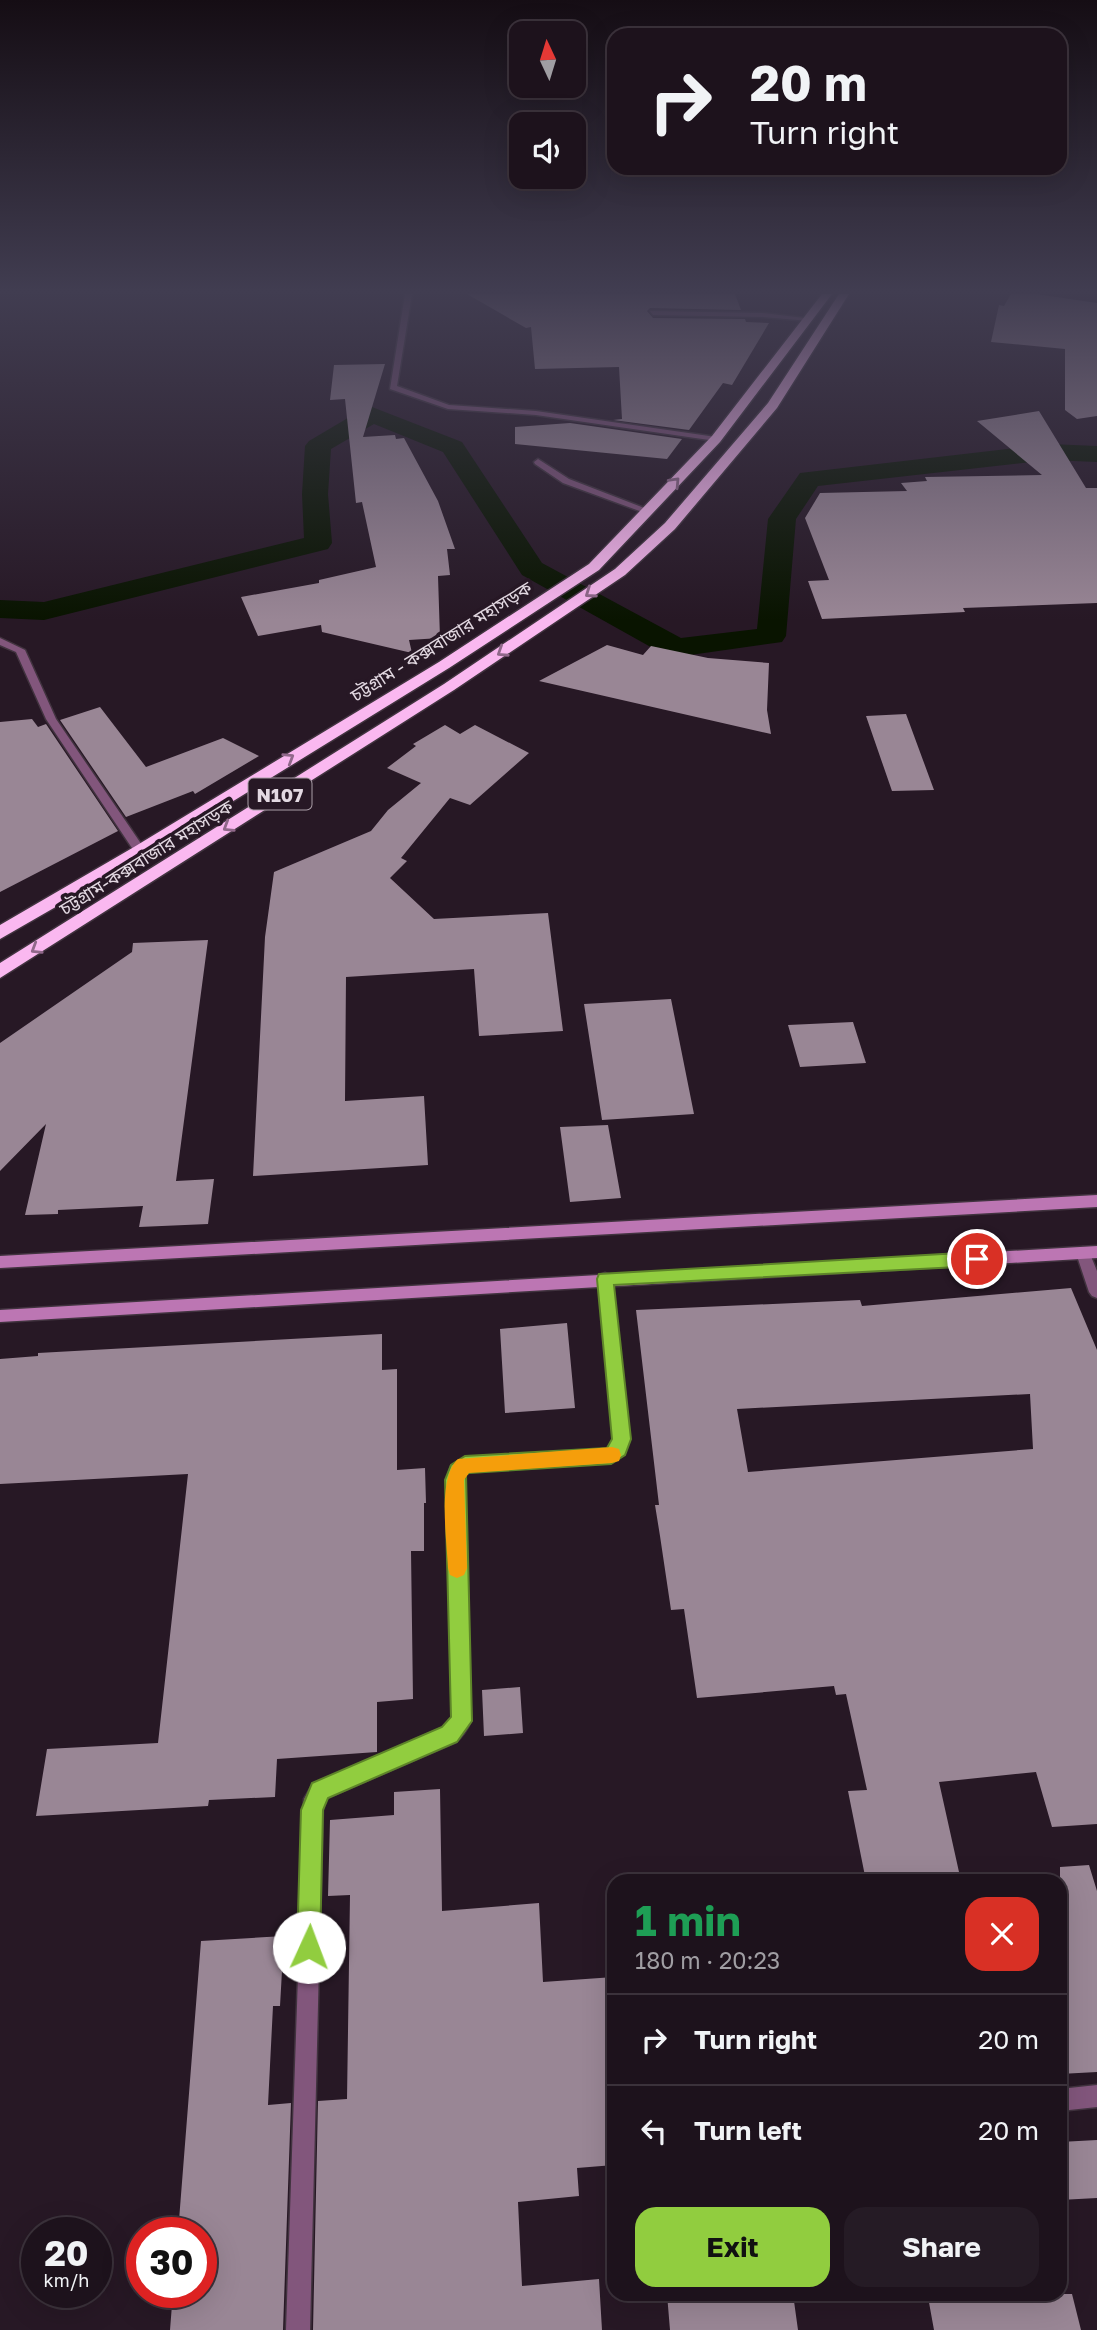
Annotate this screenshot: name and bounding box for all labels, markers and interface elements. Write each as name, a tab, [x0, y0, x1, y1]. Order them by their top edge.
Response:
north arrow	[509, 21, 586, 98]
map controls	[509, 21, 586, 189]
text: 20 m	[750, 53, 867, 112]
icon: right	[635, 56, 726, 147]
button: sound	[509, 112, 586, 189]
text: Turn right	[750, 113, 899, 151]
one-way arrow	[667, 477, 679, 490]
street label: চট্টগ্রাম - কক্সবাজার মহাসড়ক	[345, 576, 536, 706]
one-way arrow	[585, 585, 598, 597]
one-way arrow	[497, 644, 510, 656]
one-way arrow	[281, 754, 294, 767]
road number: N107	[248, 778, 312, 810]
street label: চট্টগ্রাম-কক্সবাজার মহাসড়ক	[54, 794, 237, 920]
one-way arrow	[223, 819, 236, 832]
one-way arrow	[31, 941, 44, 954]
pin	[947, 1229, 1007, 1289]
icon: arrive	[958, 1240, 996, 1278]
text: 1 min	[635, 1895, 741, 1945]
button: close	[965, 1897, 1039, 1971]
position arrow	[272, 1910, 346, 1984]
text: 180 m · 20:23	[635, 1946, 780, 1974]
icon: right	[635, 2021, 673, 2059]
text: Turn right	[694, 2024, 817, 2055]
text: 20 m	[978, 2024, 1039, 2055]
icon: left	[635, 2112, 673, 2150]
text: Turn left	[694, 2115, 802, 2146]
text: 20 m	[978, 2115, 1039, 2146]
button: Exit	[635, 2207, 830, 2287]
button: Share	[844, 2207, 1039, 2287]
speed limit sign: 30	[126, 2217, 217, 2308]
text: 20	[44, 2232, 89, 2274]
text: km/h	[44, 2269, 89, 2291]

